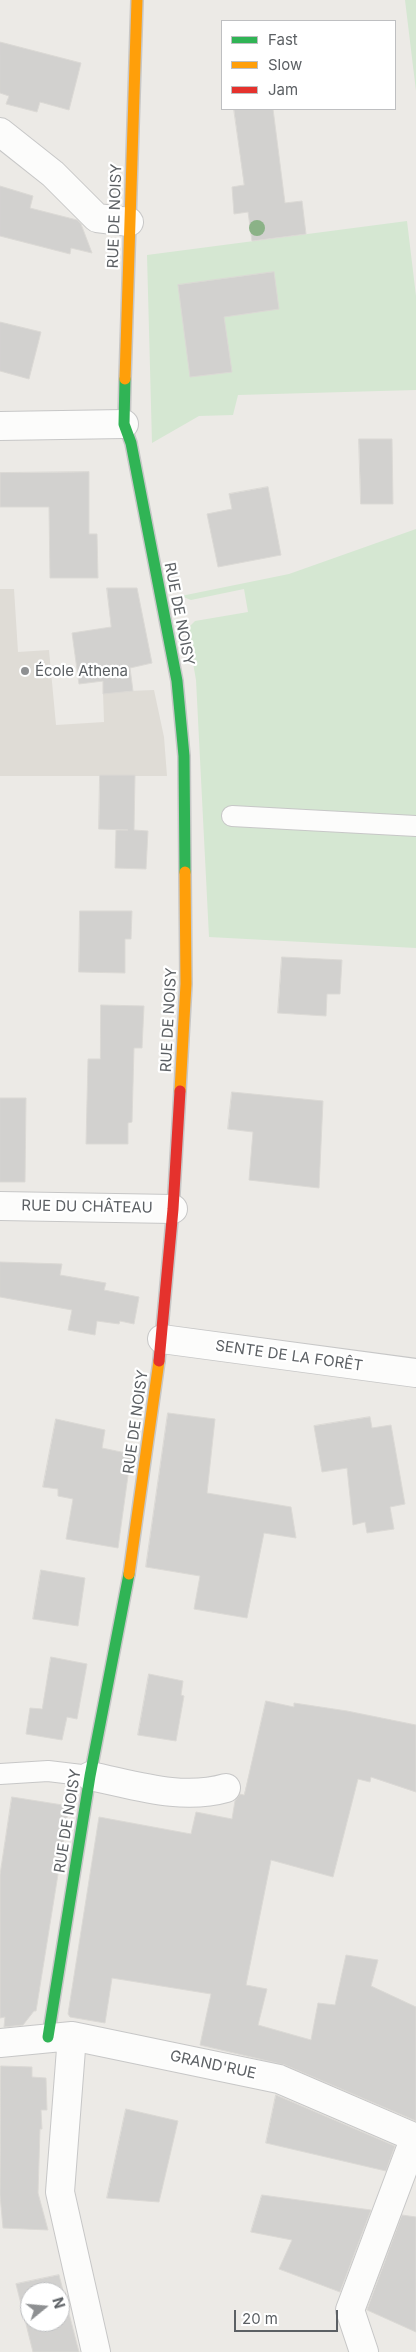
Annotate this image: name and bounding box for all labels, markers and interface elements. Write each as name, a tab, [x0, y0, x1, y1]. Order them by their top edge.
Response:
legend	[221, 20, 396, 110]
text: Fast	[268, 30, 298, 49]
text: Slow	[268, 55, 302, 74]
text: Jam	[268, 80, 298, 99]
street label: RUE DE NOISY	[104, 163, 126, 269]
street label: RUE DE NOISY	[160, 561, 198, 667]
place label: École Athena	[35, 662, 128, 680]
marker: École Athena	[19, 665, 31, 677]
street label: RUE DE NOISY	[157, 967, 181, 1073]
street label: RUE DU CHÂTEAU	[21, 1197, 153, 1217]
street label: SENTE DE LA FORÊT	[214, 1337, 364, 1375]
street label: RUE DE NOISY	[120, 1369, 152, 1475]
street label: RUE DE NOISY	[51, 1768, 85, 1874]
street label: GRAND'RUE	[168, 2047, 258, 2083]
north arrow	[20, 2282, 70, 2332]
text: N	[49, 2295, 69, 2310]
scale bar	[236, 2300, 340, 2332]
text: 20 m	[242, 2309, 278, 2328]

